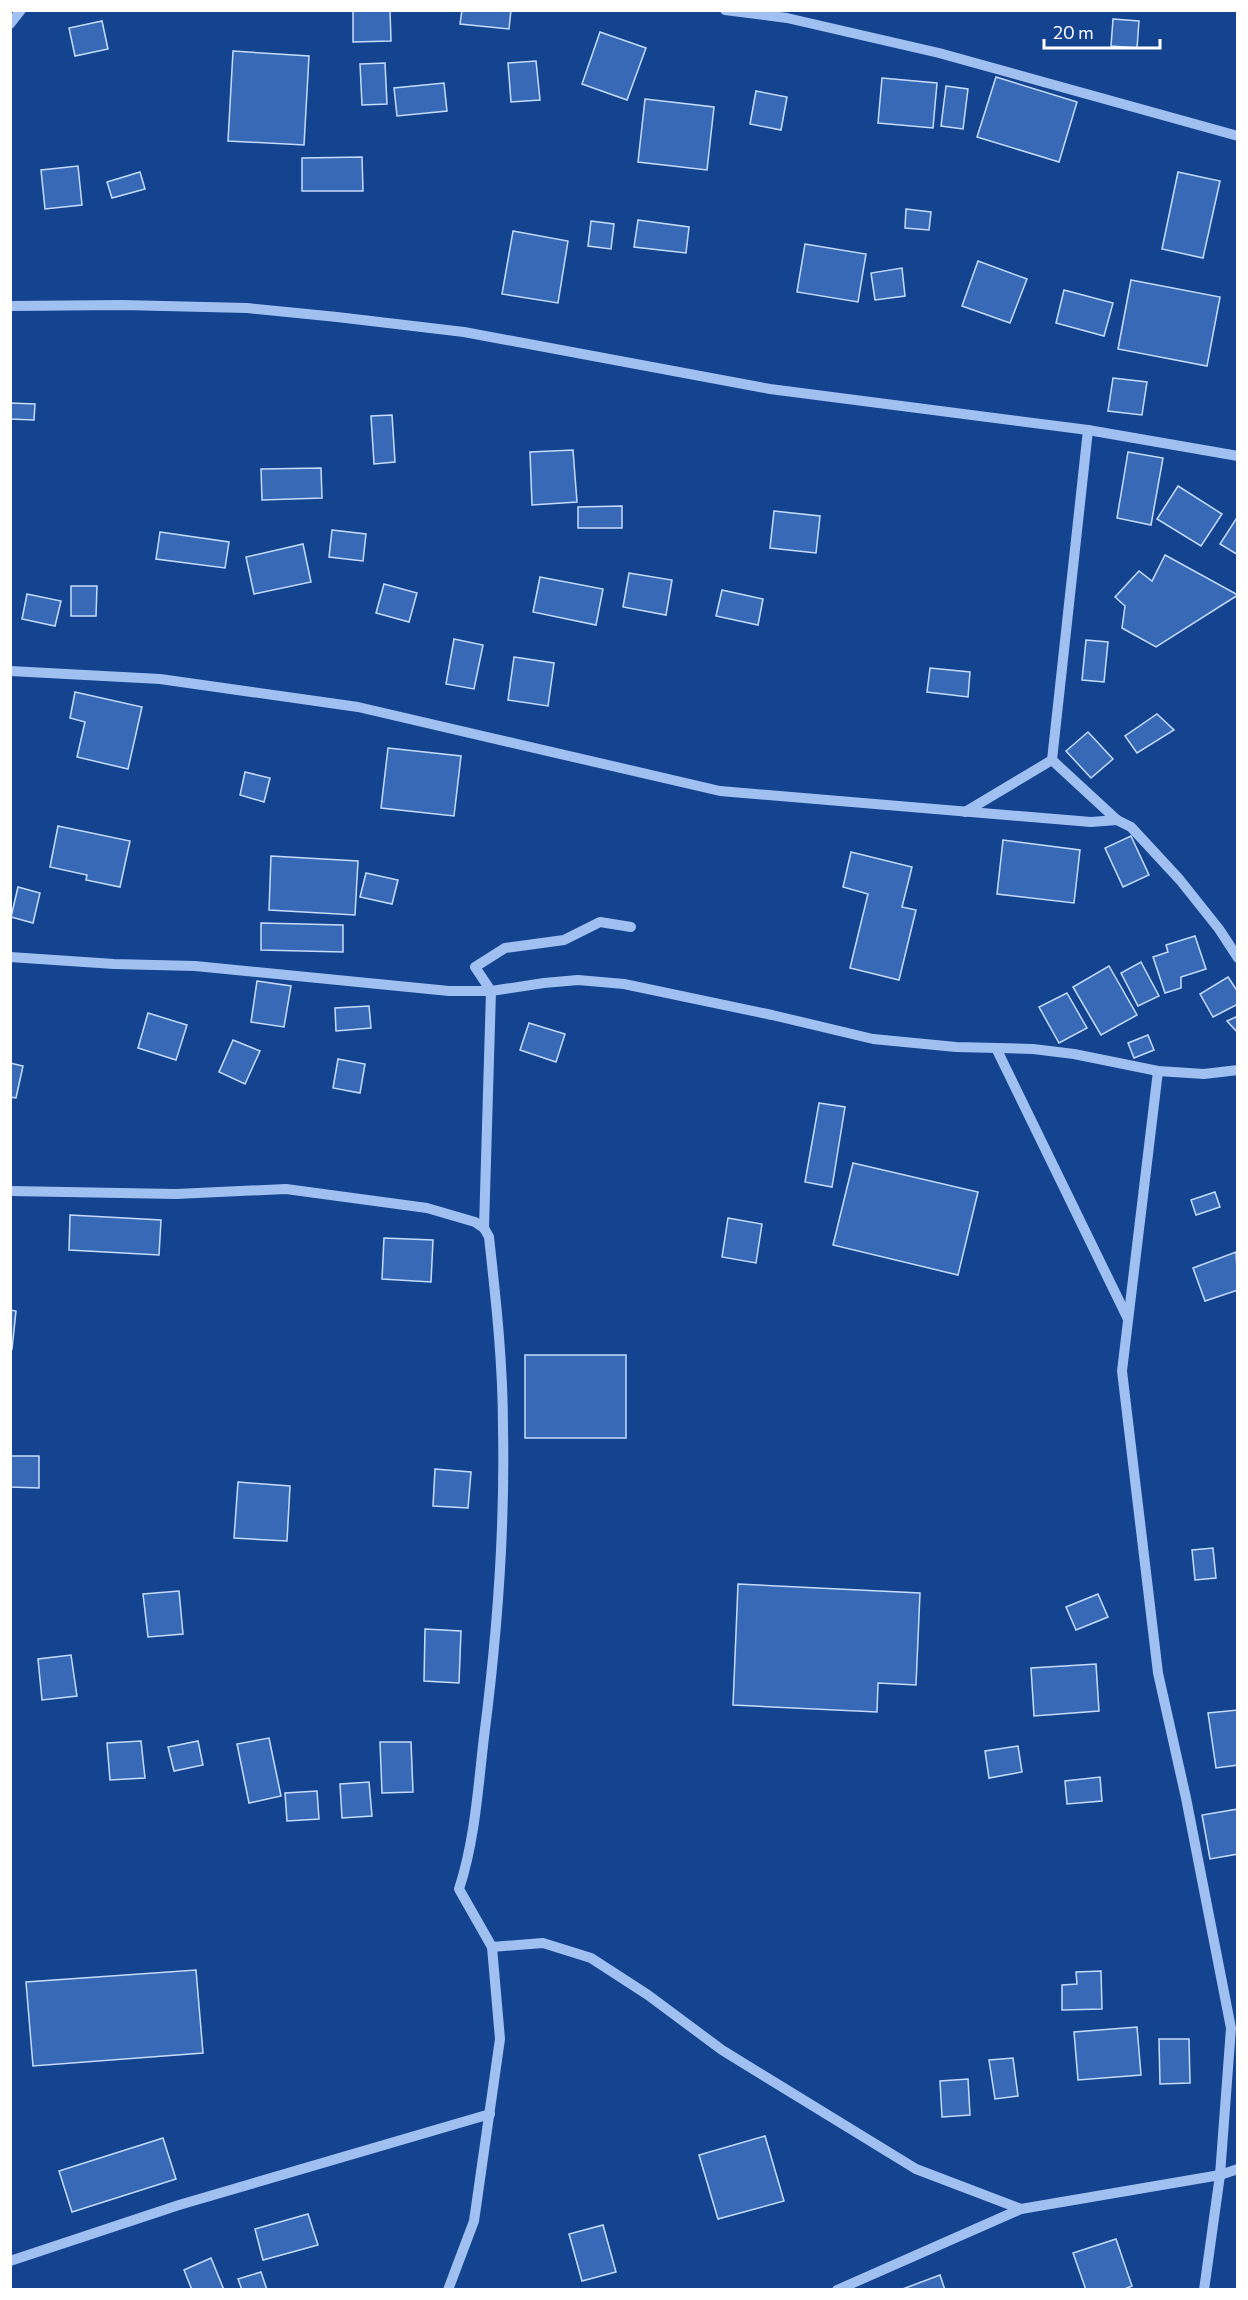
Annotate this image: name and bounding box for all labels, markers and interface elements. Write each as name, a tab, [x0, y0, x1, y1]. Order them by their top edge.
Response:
scale bar	[1044, 12, 1160, 50]
text: 20 m	[1053, 21, 1094, 43]

